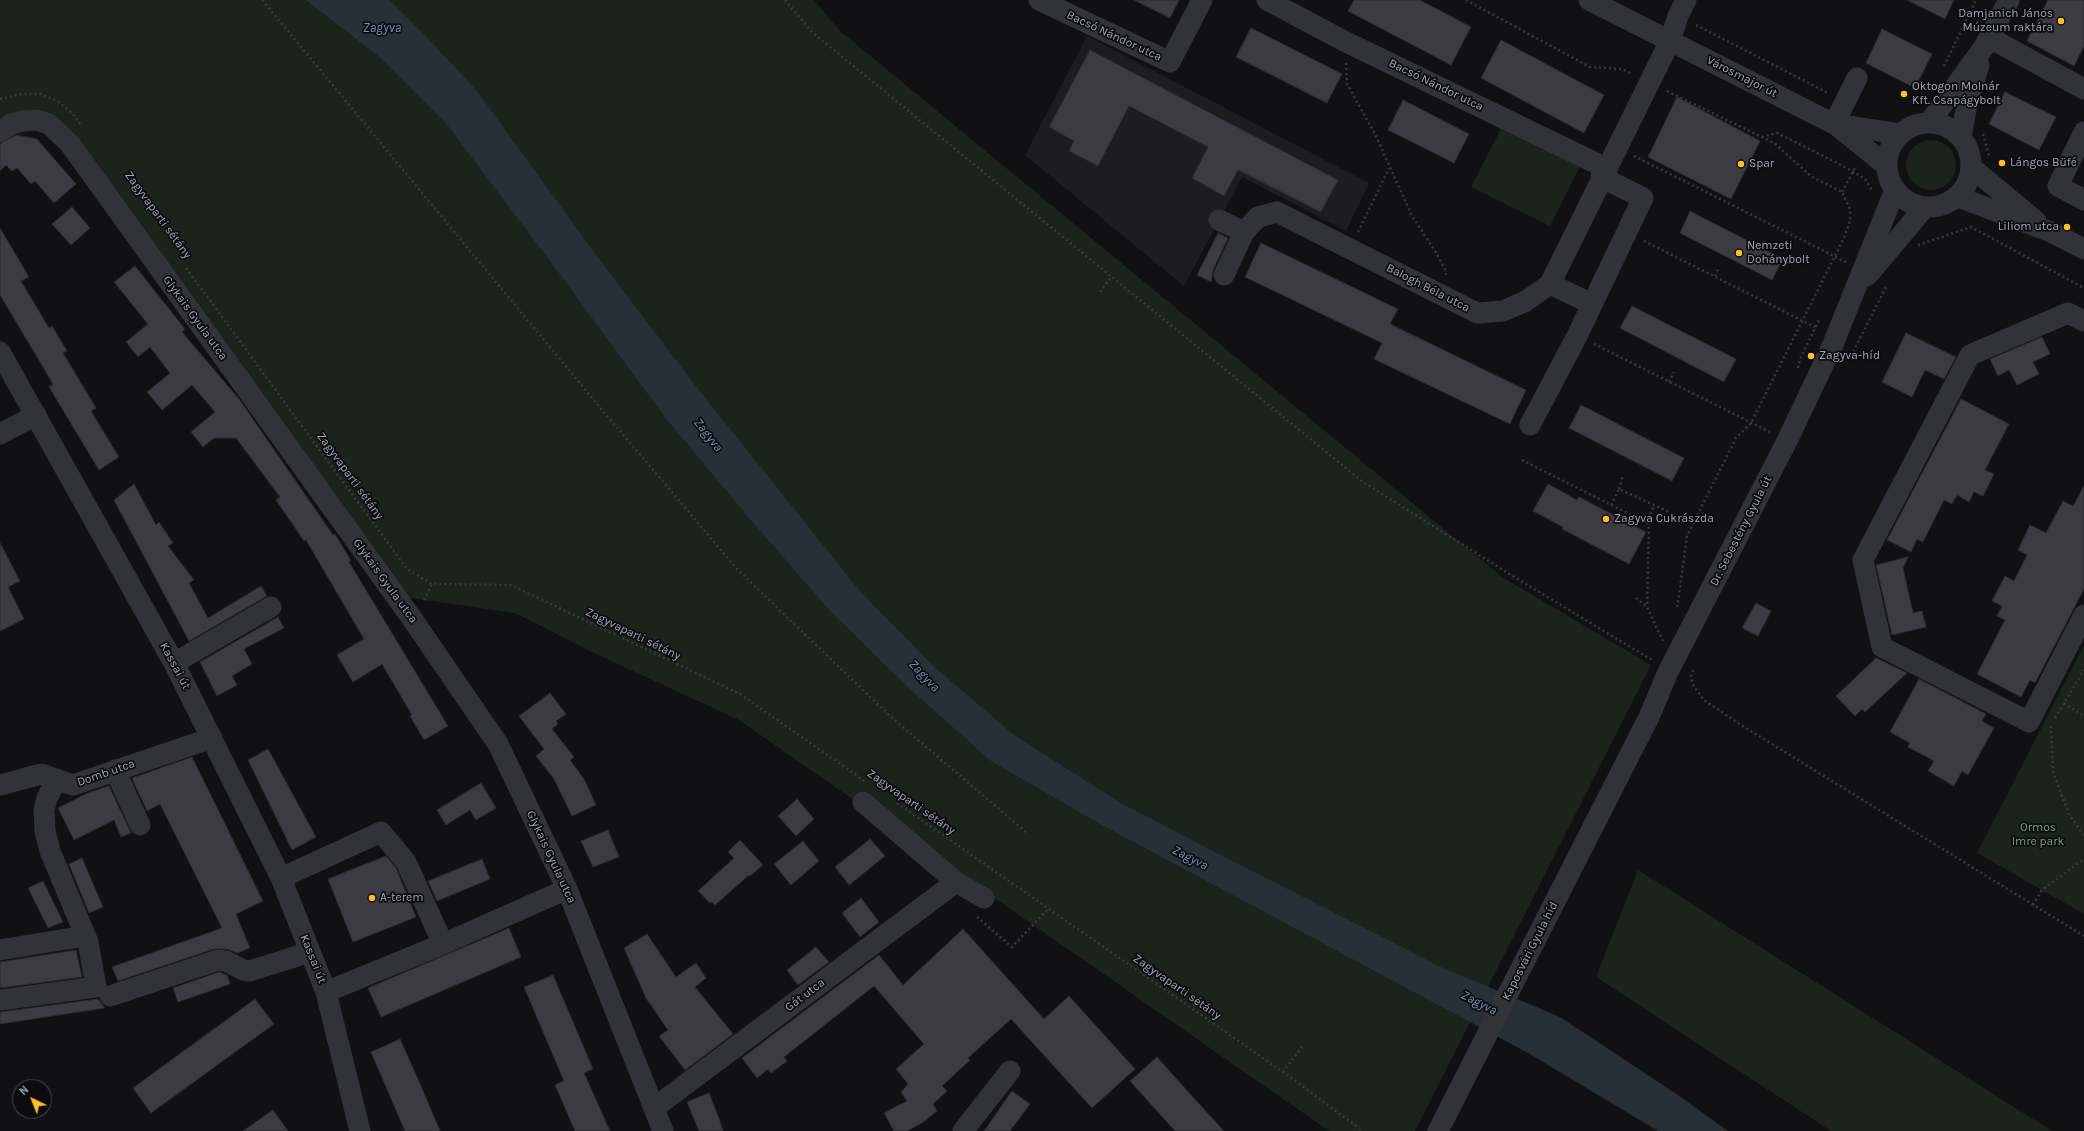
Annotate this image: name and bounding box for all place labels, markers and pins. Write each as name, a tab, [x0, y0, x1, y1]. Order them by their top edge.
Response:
place label: Damjanich János Múzeum raktára	[1958, 7, 2053, 35]
marker: Damjanich János Múzeum raktára	[2056, 16, 2066, 26]
place label: Oktogon Molnár Kft. Csapágybolt	[1912, 80, 2001, 108]
marker: Oktogon Molnár Kft. Csapágybolt	[1899, 89, 1909, 99]
place label: Lángos Büfé	[2010, 156, 2077, 170]
place label: Spar	[1749, 157, 1774, 171]
marker: Lángos Büfé	[1997, 158, 2007, 168]
marker: Spar	[1736, 159, 1746, 169]
place label: Liliom utca	[1998, 220, 2059, 234]
marker: Liliom utca	[2062, 222, 2072, 232]
place label: Nemzeti Dohánybolt	[1747, 239, 1810, 267]
marker: Nemzeti Dohánybolt	[1734, 248, 1744, 258]
place label: Zagyva-híd	[1819, 349, 1880, 363]
marker: Zagyva-híd	[1806, 351, 1816, 361]
place label: Zagyva Cukrászda	[1614, 512, 1714, 526]
marker: Zagyva Cukrászda	[1601, 514, 1611, 524]
place label: A-terem	[380, 891, 423, 905]
marker: A-terem	[367, 893, 377, 903]

